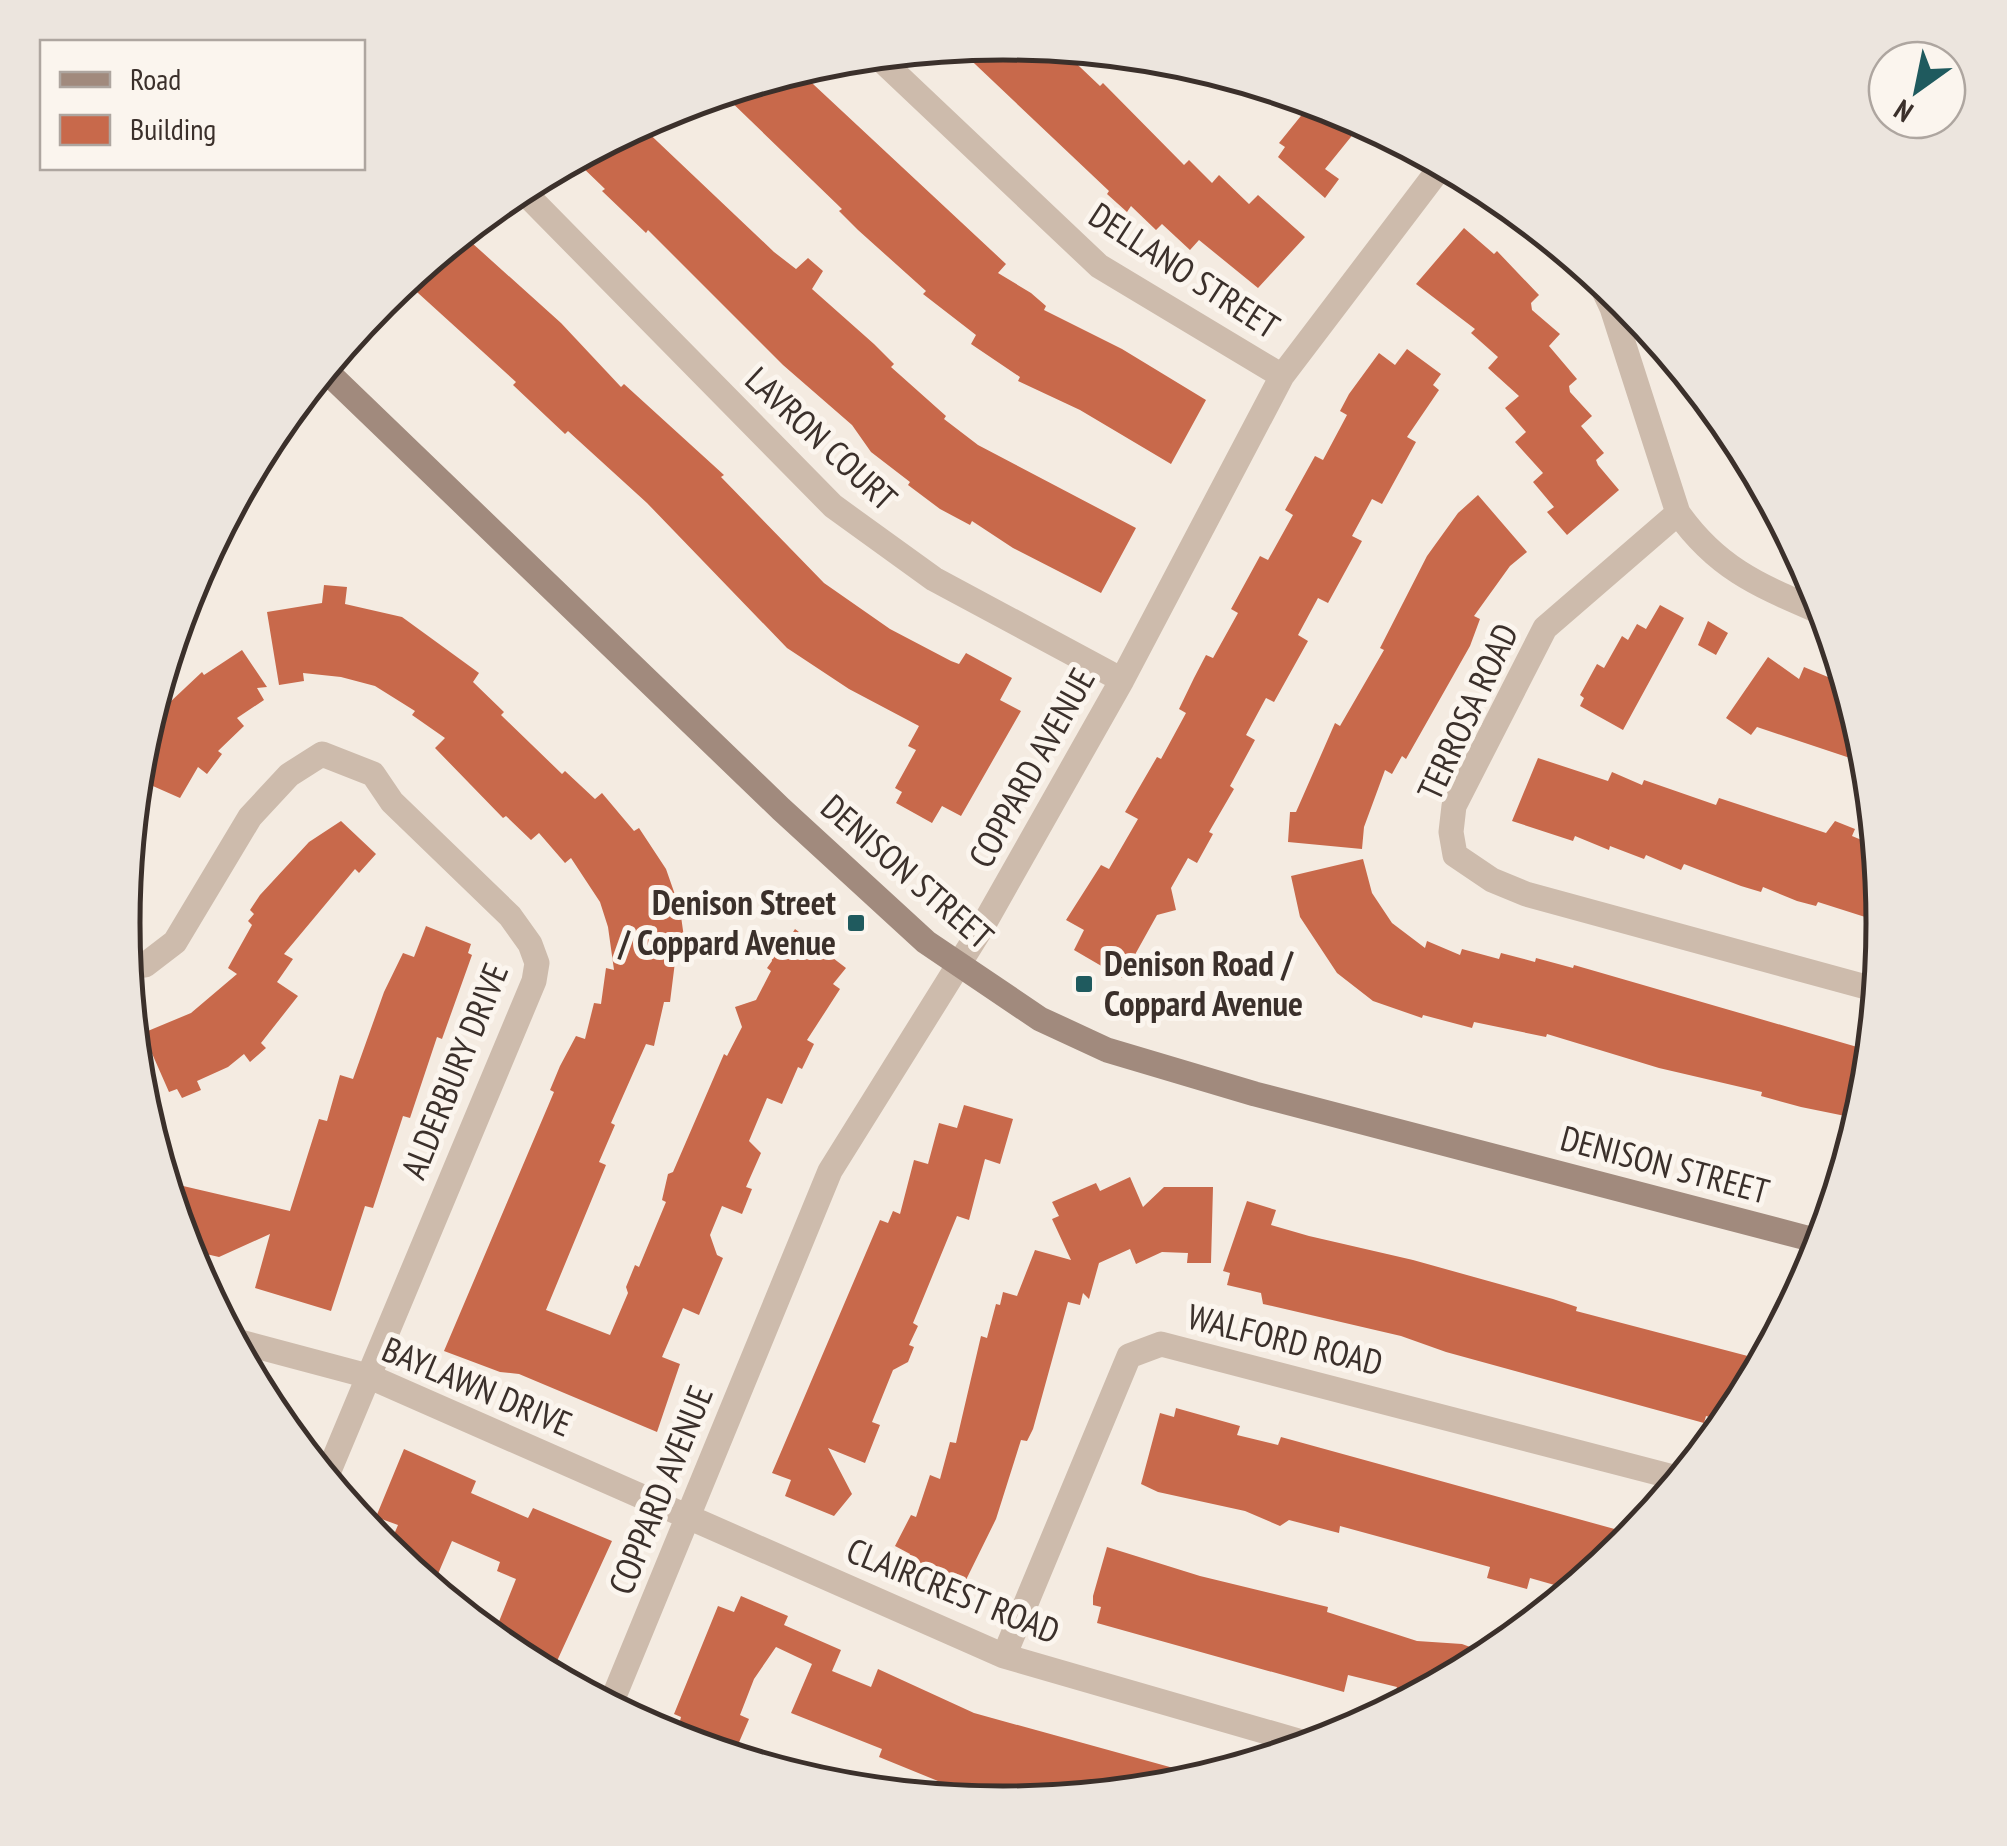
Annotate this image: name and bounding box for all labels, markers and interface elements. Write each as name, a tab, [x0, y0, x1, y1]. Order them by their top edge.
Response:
legend	[40, 40, 365, 170]
north arrow	[1867, 40, 1967, 140]
text: Road	[130, 59, 181, 98]
text: N	[1887, 92, 1920, 131]
text: Building	[130, 109, 216, 148]
street label: DELLANO STREET	[1081, 192, 1289, 349]
street label: LAVRON COURT	[736, 356, 907, 520]
street label: TERROSA ROAD	[1406, 616, 1528, 807]
street label: COPPARD AVENUE	[957, 660, 1105, 875]
street label: DENISON STREET	[812, 784, 1004, 959]
place label: Denison Street / Coppard Avenue	[617, 879, 836, 965]
marker: Denison Street / Coppard Avenue	[845, 912, 867, 934]
place label: Denison Road / Coppard Avenue	[1104, 940, 1303, 1026]
street label: ALDERBURY DRIVE	[390, 956, 518, 1185]
marker: Denison Road / Coppard Avenue	[1073, 973, 1095, 995]
street label: DENISON STREET	[1556, 1114, 1775, 1214]
street label: WALFORD ROAD	[1183, 1293, 1387, 1385]
street label: BAYLAWN DRIVE	[376, 1326, 579, 1447]
street label: COPPARD AVENUE	[597, 1379, 723, 1601]
street label: CLAIRCREST ROAD	[840, 1527, 1066, 1654]

